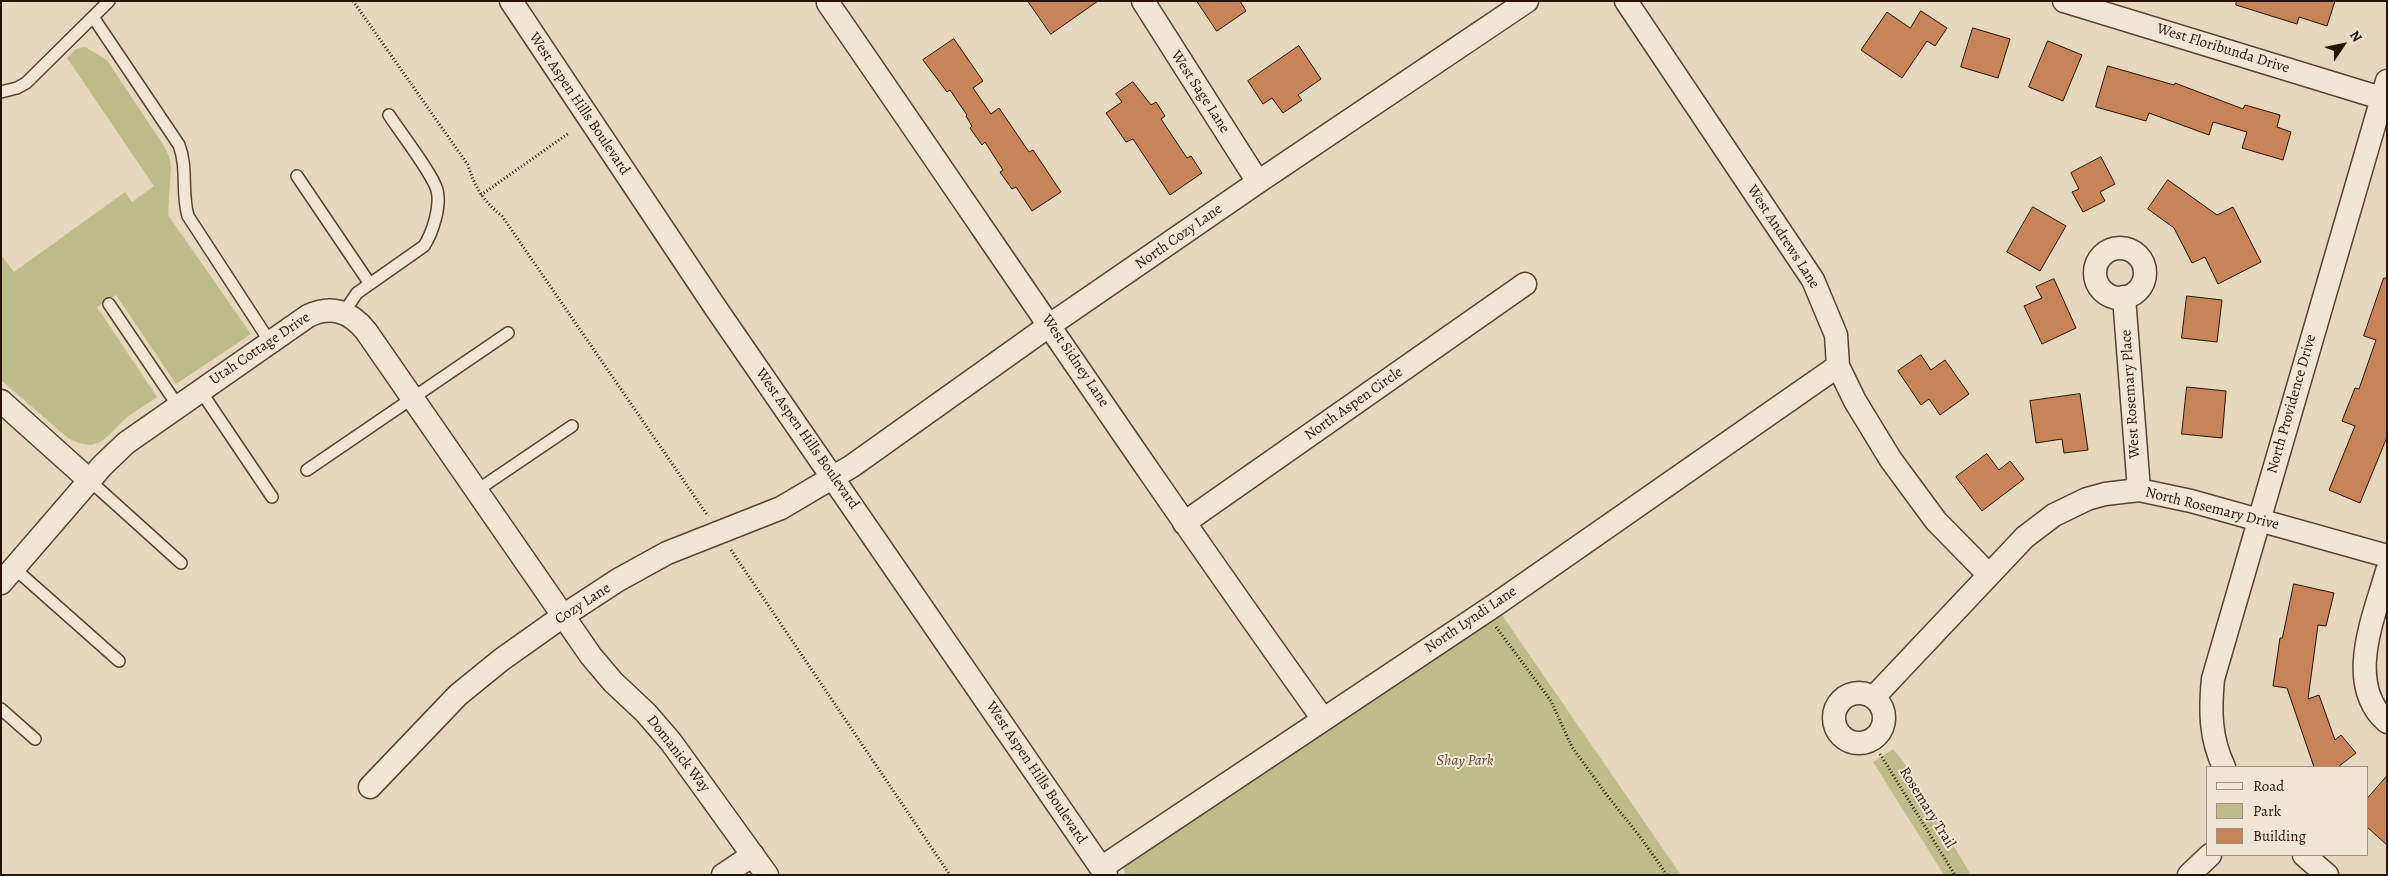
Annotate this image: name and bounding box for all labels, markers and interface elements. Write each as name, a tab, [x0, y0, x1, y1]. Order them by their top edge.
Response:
street label: West Floribunda Drive	[2154, 20, 2292, 78]
north arrow	[2318, 20, 2368, 70]
text: N	[2345, 27, 2367, 46]
street label: West Aspen Hills Boulevard	[525, 29, 633, 179]
street label: West Sage Lane	[1167, 47, 1233, 137]
street label: West Andrews Lane	[1743, 182, 1823, 292]
street label: North Cozy Lane	[1132, 200, 1226, 274]
street label: Utah Cottage Drive	[206, 309, 314, 389]
street label: West Sidney Lane	[1037, 311, 1113, 411]
street label: West Rosemary Place	[2118, 329, 2144, 459]
street label: North Providence Drive	[2264, 332, 2320, 476]
street label: North Aspen Circle	[1301, 363, 1407, 445]
street label: West Aspen Hills Boulevard	[752, 365, 862, 513]
street label: North Rosemary Drive	[2143, 484, 2281, 534]
street label: Cozy Lane	[552, 579, 614, 629]
street label: North Lyndi Lane	[1422, 583, 1520, 657]
street label: West Aspen Hills Boulevard	[982, 698, 1090, 848]
street label: Domanick Way	[642, 712, 714, 796]
park label: Shay Park	[1437, 752, 1493, 770]
street label: Rosemary Trail	[1895, 764, 1959, 852]
legend	[2206, 766, 2368, 856]
text: Road	[2253, 776, 2284, 796]
text: Park	[2253, 801, 2281, 821]
text: Building	[2253, 826, 2306, 846]

